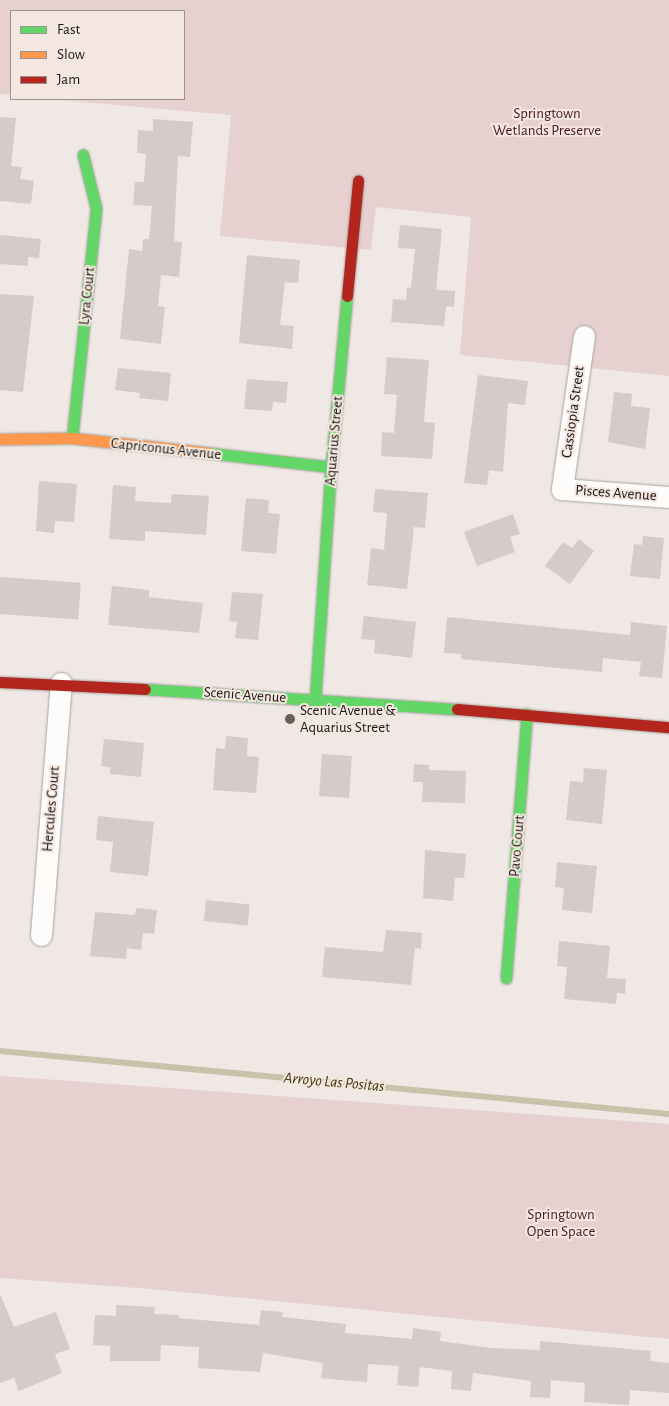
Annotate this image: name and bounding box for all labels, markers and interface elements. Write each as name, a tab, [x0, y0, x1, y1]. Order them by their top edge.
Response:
legend	[10, 10, 185, 100]
text: Fast	[57, 22, 80, 37]
text: Slow	[57, 47, 85, 62]
text: Jam	[57, 72, 80, 87]
park label: Springtown Wetlands Preserve	[493, 104, 601, 139]
street label: Lyra Court	[75, 266, 99, 326]
street label: Cassiopia Street	[558, 365, 588, 459]
street label: Aquarius Street	[321, 395, 347, 487]
street label: Capriconus Avenue	[110, 434, 222, 464]
street label: Pisces Avenue	[575, 481, 657, 505]
street label: Scenic Avenue	[203, 683, 287, 707]
place label: Scenic Avenue & Aquarius Street	[300, 701, 396, 736]
marker: Scenic Avenue & Aquarius Street	[284, 713, 296, 725]
street label: Hercules Court	[38, 765, 64, 853]
street label: Pavo Court	[505, 814, 529, 878]
water label: Arroyo Las Positas	[283, 1068, 385, 1096]
park label: Springtown Open Space	[527, 1205, 595, 1240]

